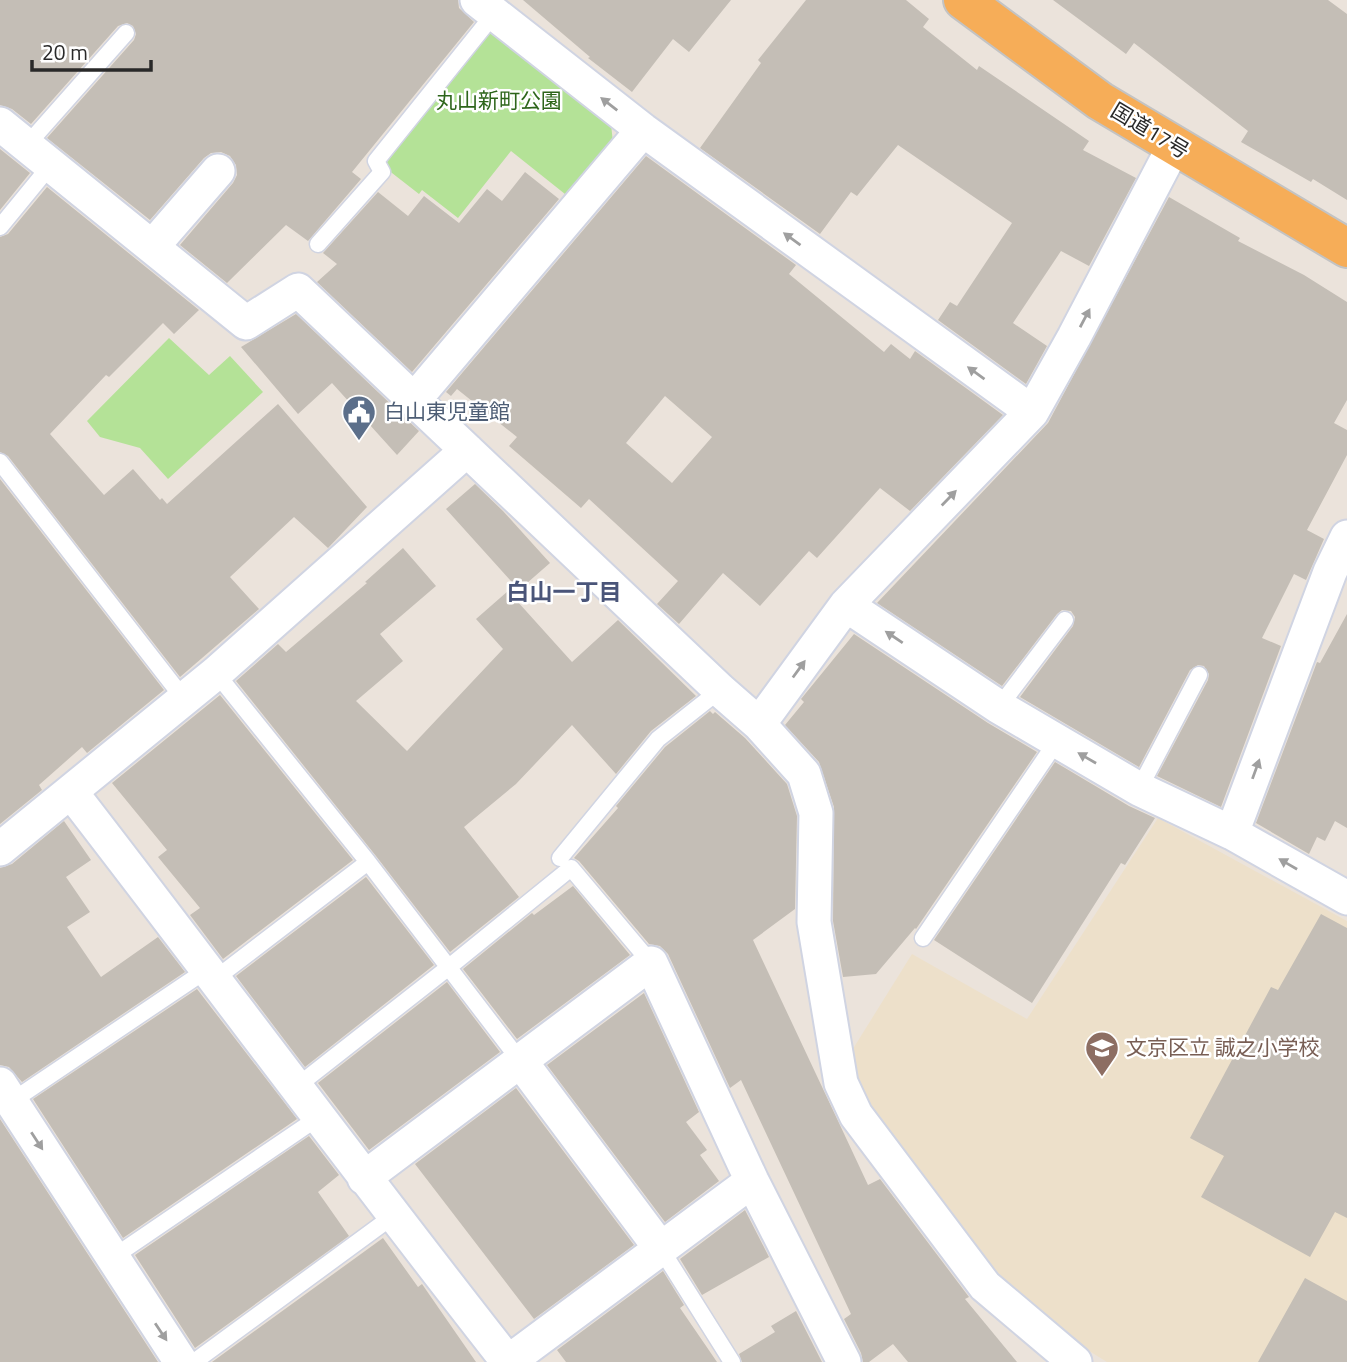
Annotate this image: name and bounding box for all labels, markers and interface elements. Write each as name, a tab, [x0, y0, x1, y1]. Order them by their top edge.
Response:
scale bar	[32, 28, 150, 72]
text: 20 m	[42, 36, 88, 68]
park label: 丸山新町公園	[436, 84, 562, 116]
street label: 国道17号	[1105, 94, 1196, 166]
one-way arrow	[600, 97, 618, 111]
one-way arrow	[783, 232, 801, 246]
one-way arrow	[1079, 308, 1091, 328]
one-way arrow	[967, 366, 985, 380]
public building icon: 白山東児童館	[340, 393, 378, 442]
place label: 白山東児童館	[384, 395, 510, 427]
one-way arrow	[941, 490, 957, 507]
district label: 白山一丁目	[507, 574, 622, 609]
one-way arrow	[885, 630, 903, 644]
one-way arrow	[792, 660, 806, 678]
one-way arrow	[1077, 752, 1096, 764]
one-way arrow	[1251, 759, 1262, 780]
one-way arrow	[1278, 858, 1297, 870]
school or university icon: 文京区立 誠之小学校	[1083, 1029, 1121, 1078]
place label: 文京区立 誠之小学校	[1126, 1031, 1320, 1063]
one-way arrow	[30, 1132, 44, 1150]
one-way arrow	[154, 1322, 167, 1341]

